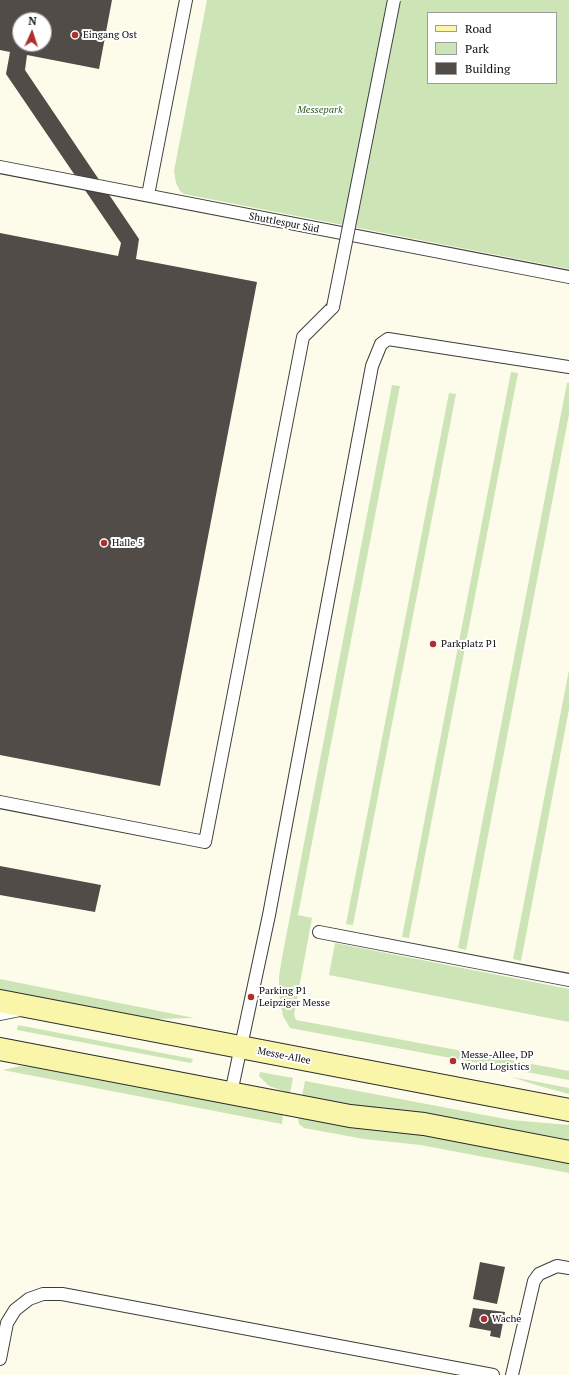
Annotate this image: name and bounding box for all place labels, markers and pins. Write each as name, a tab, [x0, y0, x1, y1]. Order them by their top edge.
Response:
place label: Eingang Ost	[83, 29, 137, 41]
marker: Eingang Ost	[70, 30, 80, 40]
place label: Halle 5	[112, 537, 143, 549]
marker: Halle 5	[99, 538, 109, 548]
place label: Parkplatz P1	[441, 638, 497, 650]
marker: Parkplatz P1	[428, 639, 438, 649]
place label: Parking P1 Leipziger Messe	[259, 985, 330, 1008]
marker: Parking P1 Leipziger Messe	[246, 992, 256, 1002]
place label: Messe-Allee, DP World Logistics	[461, 1049, 533, 1072]
marker: Messe-Allee, DP World Logistics	[448, 1056, 458, 1066]
place label: Wache	[492, 1313, 521, 1325]
marker: Wache	[479, 1314, 489, 1324]

